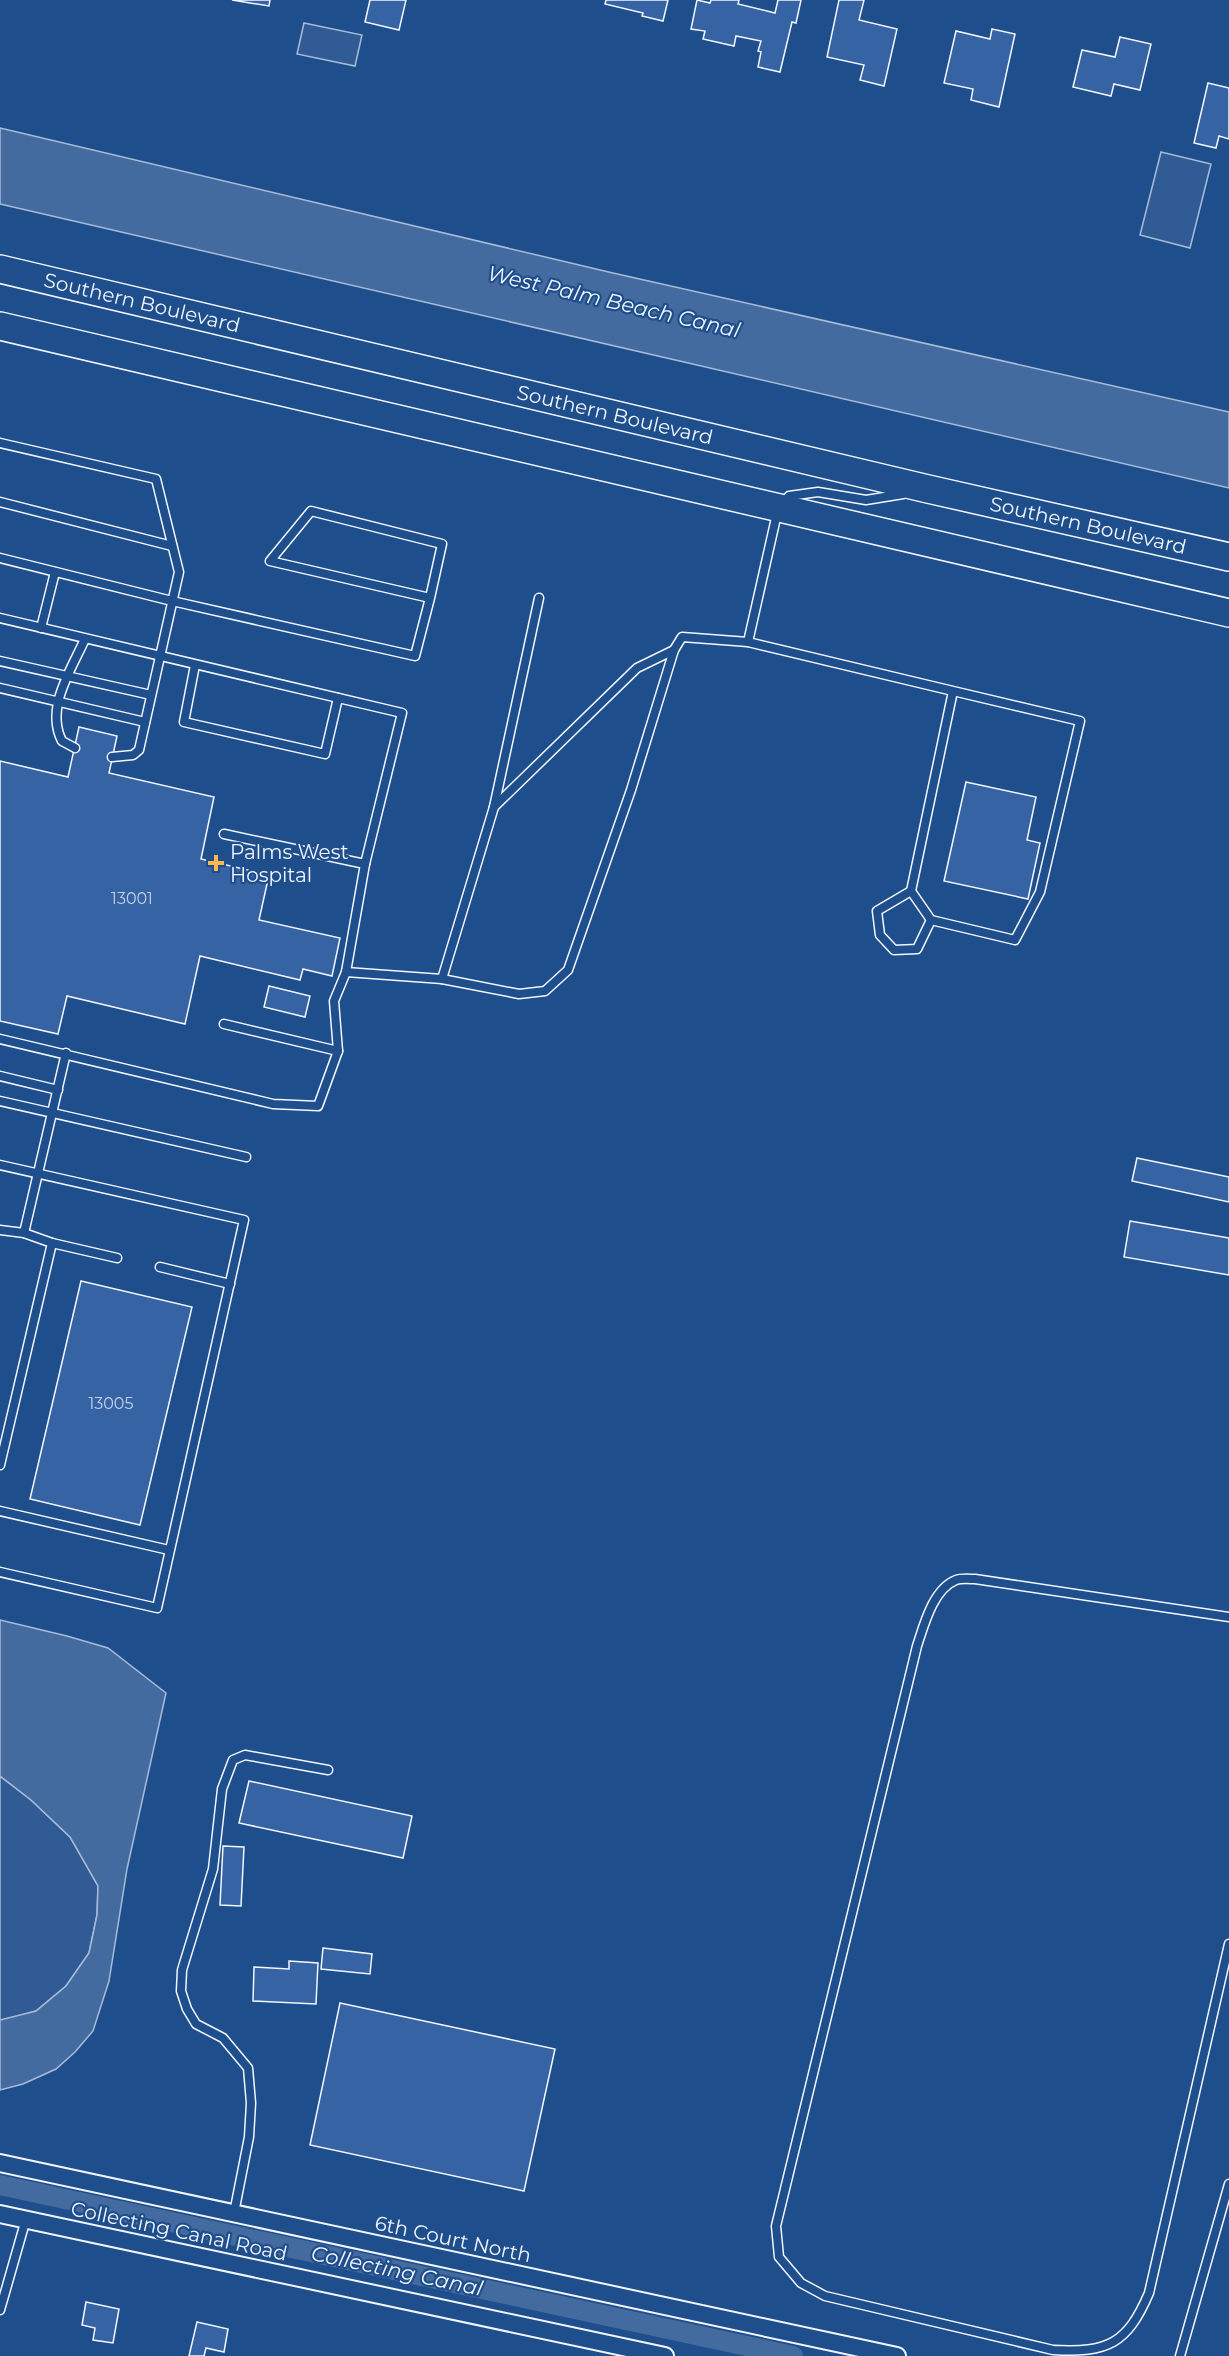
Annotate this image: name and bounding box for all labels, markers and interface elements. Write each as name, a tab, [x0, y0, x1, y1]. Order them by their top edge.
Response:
water label: West Palm Beach Canal	[485, 260, 743, 343]
street label: Southern Boulevard	[42, 268, 242, 338]
street label: Southern Boulevard	[515, 380, 715, 450]
street label: Southern Boulevard	[988, 491, 1189, 559]
place label: Palms West Hospital	[230, 840, 349, 887]
marker: Palms West Hospital	[207, 854, 225, 872]
house number: 13001	[111, 889, 153, 908]
house number: 13005	[88, 1394, 134, 1413]
street label: Collecting Canal Road	[69, 2196, 289, 2266]
street label: 6th Court North	[373, 2211, 533, 2267]
water label: Collecting Canal	[309, 2240, 486, 2301]

